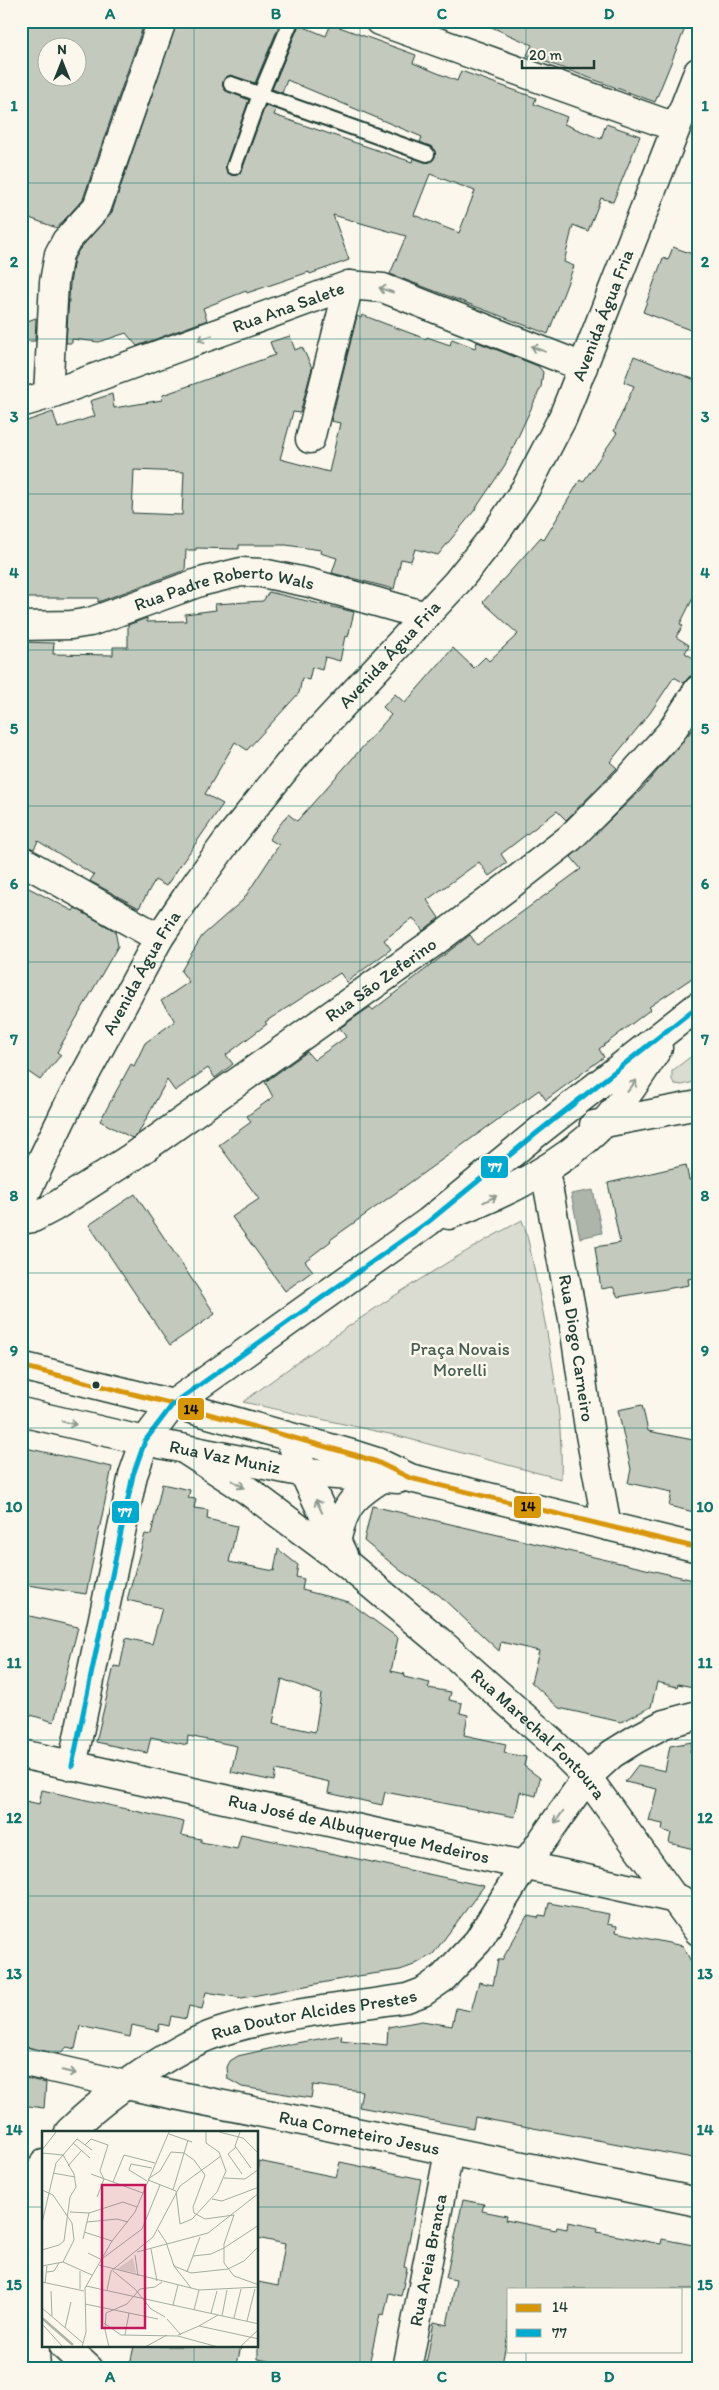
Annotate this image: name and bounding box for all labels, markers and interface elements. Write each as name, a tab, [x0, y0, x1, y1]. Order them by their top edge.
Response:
text: A	[104, 4, 116, 23]
text: B	[271, 4, 282, 23]
text: C	[437, 4, 448, 23]
text: D	[604, 4, 615, 23]
north arrow	[38, 38, 88, 88]
scale bar	[522, 38, 594, 70]
text: N	[57, 41, 67, 58]
text: 20 m	[529, 46, 563, 64]
text: 1	[10, 96, 18, 115]
text: 1	[701, 96, 709, 115]
street label: Avenida Água Fria	[567, 246, 639, 384]
text: 2	[10, 252, 19, 271]
text: 2	[701, 252, 710, 271]
street label: Rua Ana Salete	[229, 277, 347, 338]
one-way arrow	[379, 285, 394, 294]
one-way arrow	[197, 334, 213, 343]
one-way arrow	[530, 344, 546, 353]
text: 3	[10, 407, 19, 426]
text: 3	[701, 407, 710, 426]
street label: Rua Padre Roberto Wals	[131, 561, 317, 616]
text: 4	[9, 563, 19, 582]
text: 4	[700, 563, 710, 582]
street label: Avenida Água Fria	[334, 595, 446, 713]
text: 5	[10, 719, 19, 738]
text: 5	[701, 719, 710, 738]
text: 6	[10, 874, 19, 893]
text: 6	[701, 874, 710, 893]
street label: Avenida Água Fria	[98, 906, 186, 1039]
street label: Rua São Zeferino	[321, 933, 441, 1027]
text: 7	[9, 1030, 18, 1049]
text: 7	[700, 1030, 709, 1049]
one-way arrow	[627, 1079, 637, 1093]
line badge: 77	[480, 1155, 509, 1179]
text: 77	[487, 1159, 502, 1176]
text: 8	[10, 1186, 19, 1205]
text: 8	[701, 1186, 710, 1205]
one-way arrow	[482, 1194, 497, 1203]
street label: Rua Diogo Carneiro	[554, 1273, 599, 1423]
park label: Praça Novais Morelli	[410, 1338, 510, 1381]
text: 9	[10, 1341, 18, 1360]
text: 9	[701, 1341, 709, 1360]
unlabelled marker	[91, 1380, 101, 1390]
line badge: 14	[177, 1397, 205, 1421]
text: 14	[184, 1401, 199, 1418]
one-way arrow	[60, 1419, 76, 1428]
street label: Rua Vaz Muniz	[168, 1435, 283, 1479]
one-way arrow	[230, 1479, 244, 1489]
line badge: 14	[513, 1495, 542, 1519]
text: 10	[5, 1497, 23, 1516]
text: 10	[696, 1497, 714, 1516]
text: 14	[521, 1498, 536, 1515]
one-way arrow	[314, 1499, 323, 1514]
line badge: 77	[111, 1500, 140, 1524]
text: 77	[117, 1504, 132, 1521]
text: 11	[7, 1653, 22, 1672]
text: 11	[698, 1653, 713, 1672]
street label: Rua Marechal Fontoura	[466, 1664, 611, 1804]
street label: Rua José de Albuquerque Medeiros	[226, 1789, 491, 1868]
text: 12	[6, 1808, 23, 1827]
text: 12	[697, 1808, 714, 1827]
one-way arrow	[554, 1810, 564, 1824]
text: 13	[6, 1964, 22, 1983]
text: 13	[697, 1964, 713, 1983]
street label: Rua Doutor Alcides Prestes	[208, 1984, 420, 2045]
one-way arrow	[60, 2068, 76, 2077]
street label: Rua Corneteiro Jesus	[277, 2106, 442, 2160]
text: 14	[5, 2120, 23, 2139]
text: 14	[696, 2120, 714, 2139]
inset map	[42, 2131, 259, 2348]
street label: Rua Areia Branca	[405, 2191, 452, 2328]
text: 15	[6, 2275, 23, 2294]
text: 15	[697, 2275, 714, 2294]
legend	[507, 2288, 682, 2352]
text: 14	[552, 2298, 568, 2316]
text: 77	[552, 2324, 567, 2342]
text: A	[104, 2367, 116, 2386]
text: B	[271, 2367, 282, 2386]
text: C	[437, 2367, 448, 2386]
text: D	[604, 2367, 615, 2386]

